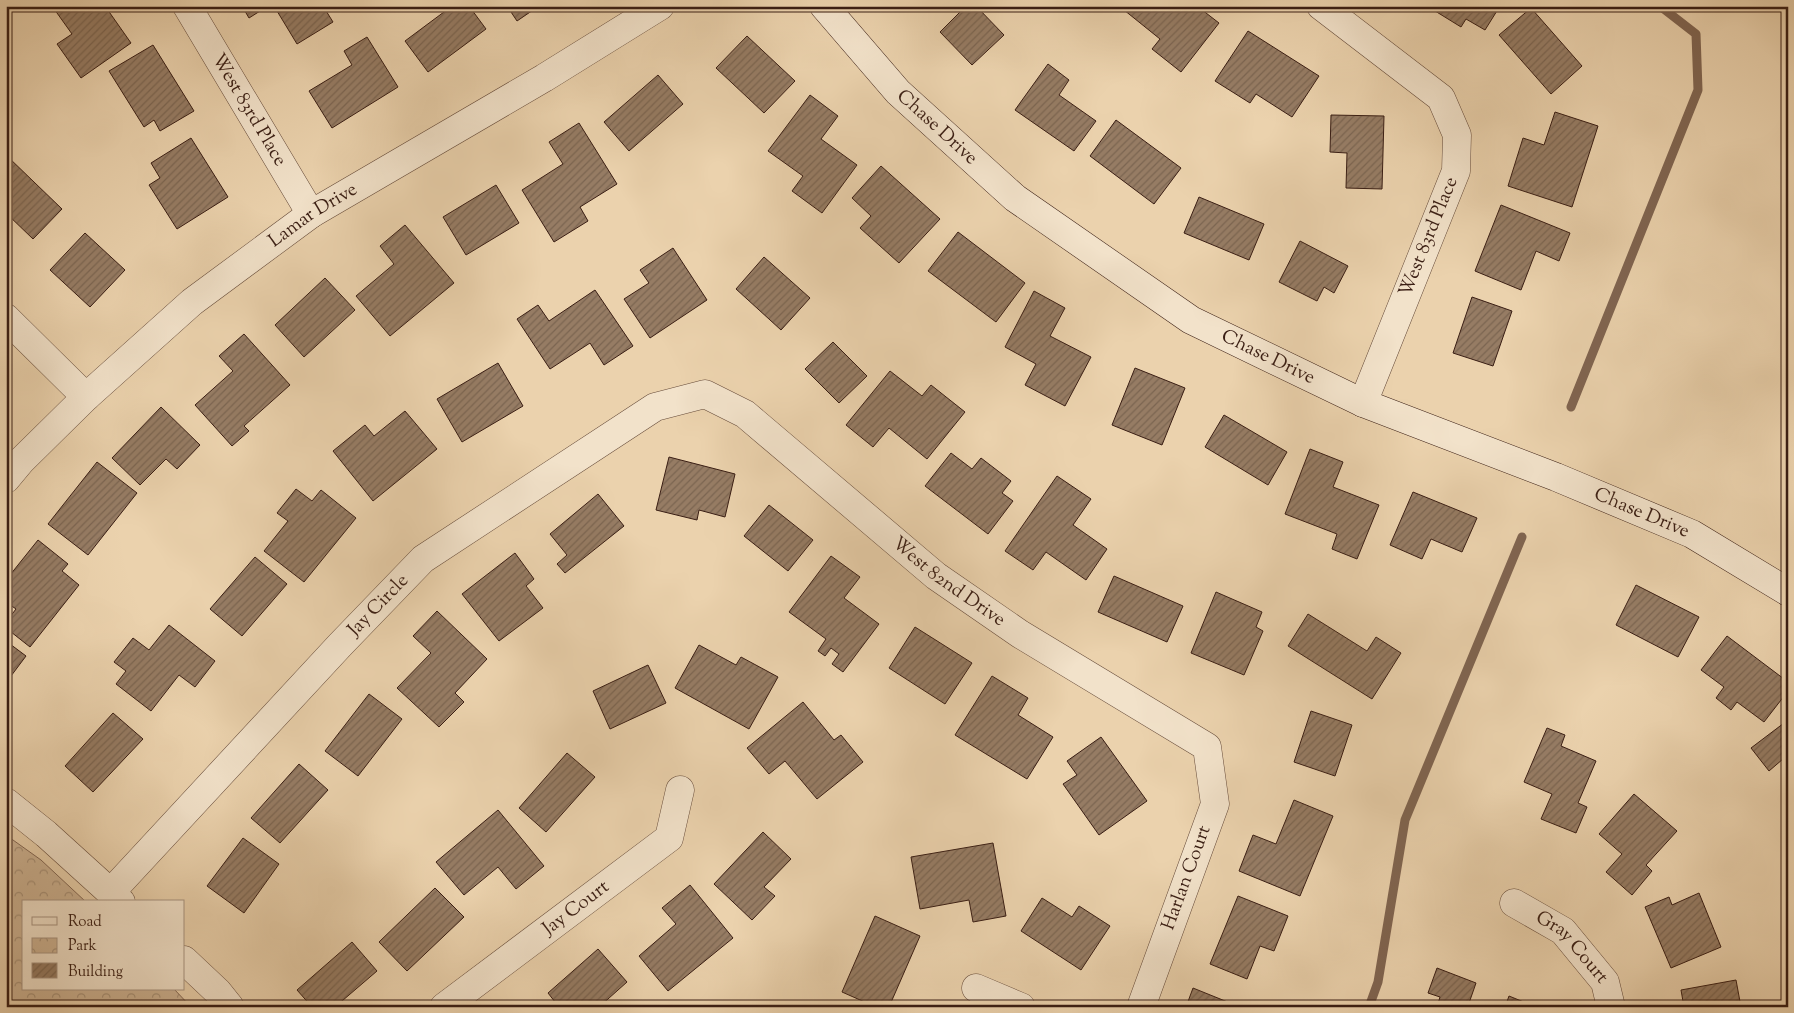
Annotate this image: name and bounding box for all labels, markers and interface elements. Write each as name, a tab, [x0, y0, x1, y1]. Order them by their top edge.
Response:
street label: West 83rd Place	[205, 48, 293, 172]
street label: Chase Drive	[890, 83, 984, 171]
street label: West 83rd Place	[1393, 173, 1465, 301]
street label: Lamar Drive	[263, 176, 363, 254]
street label: Chase Drive	[1216, 323, 1320, 391]
street label: Chase Drive	[1590, 481, 1694, 545]
street label: West 82nd Drive	[886, 530, 1011, 633]
street label: Jay Circle	[341, 568, 415, 643]
street label: Harlan Court	[1156, 821, 1219, 934]
street label: Jay Court	[536, 874, 615, 943]
legend	[22, 900, 185, 990]
street label: Gray Court	[1531, 905, 1615, 990]
text: Road	[68, 912, 102, 933]
text: Park	[68, 936, 97, 957]
text: Building	[68, 962, 123, 983]

